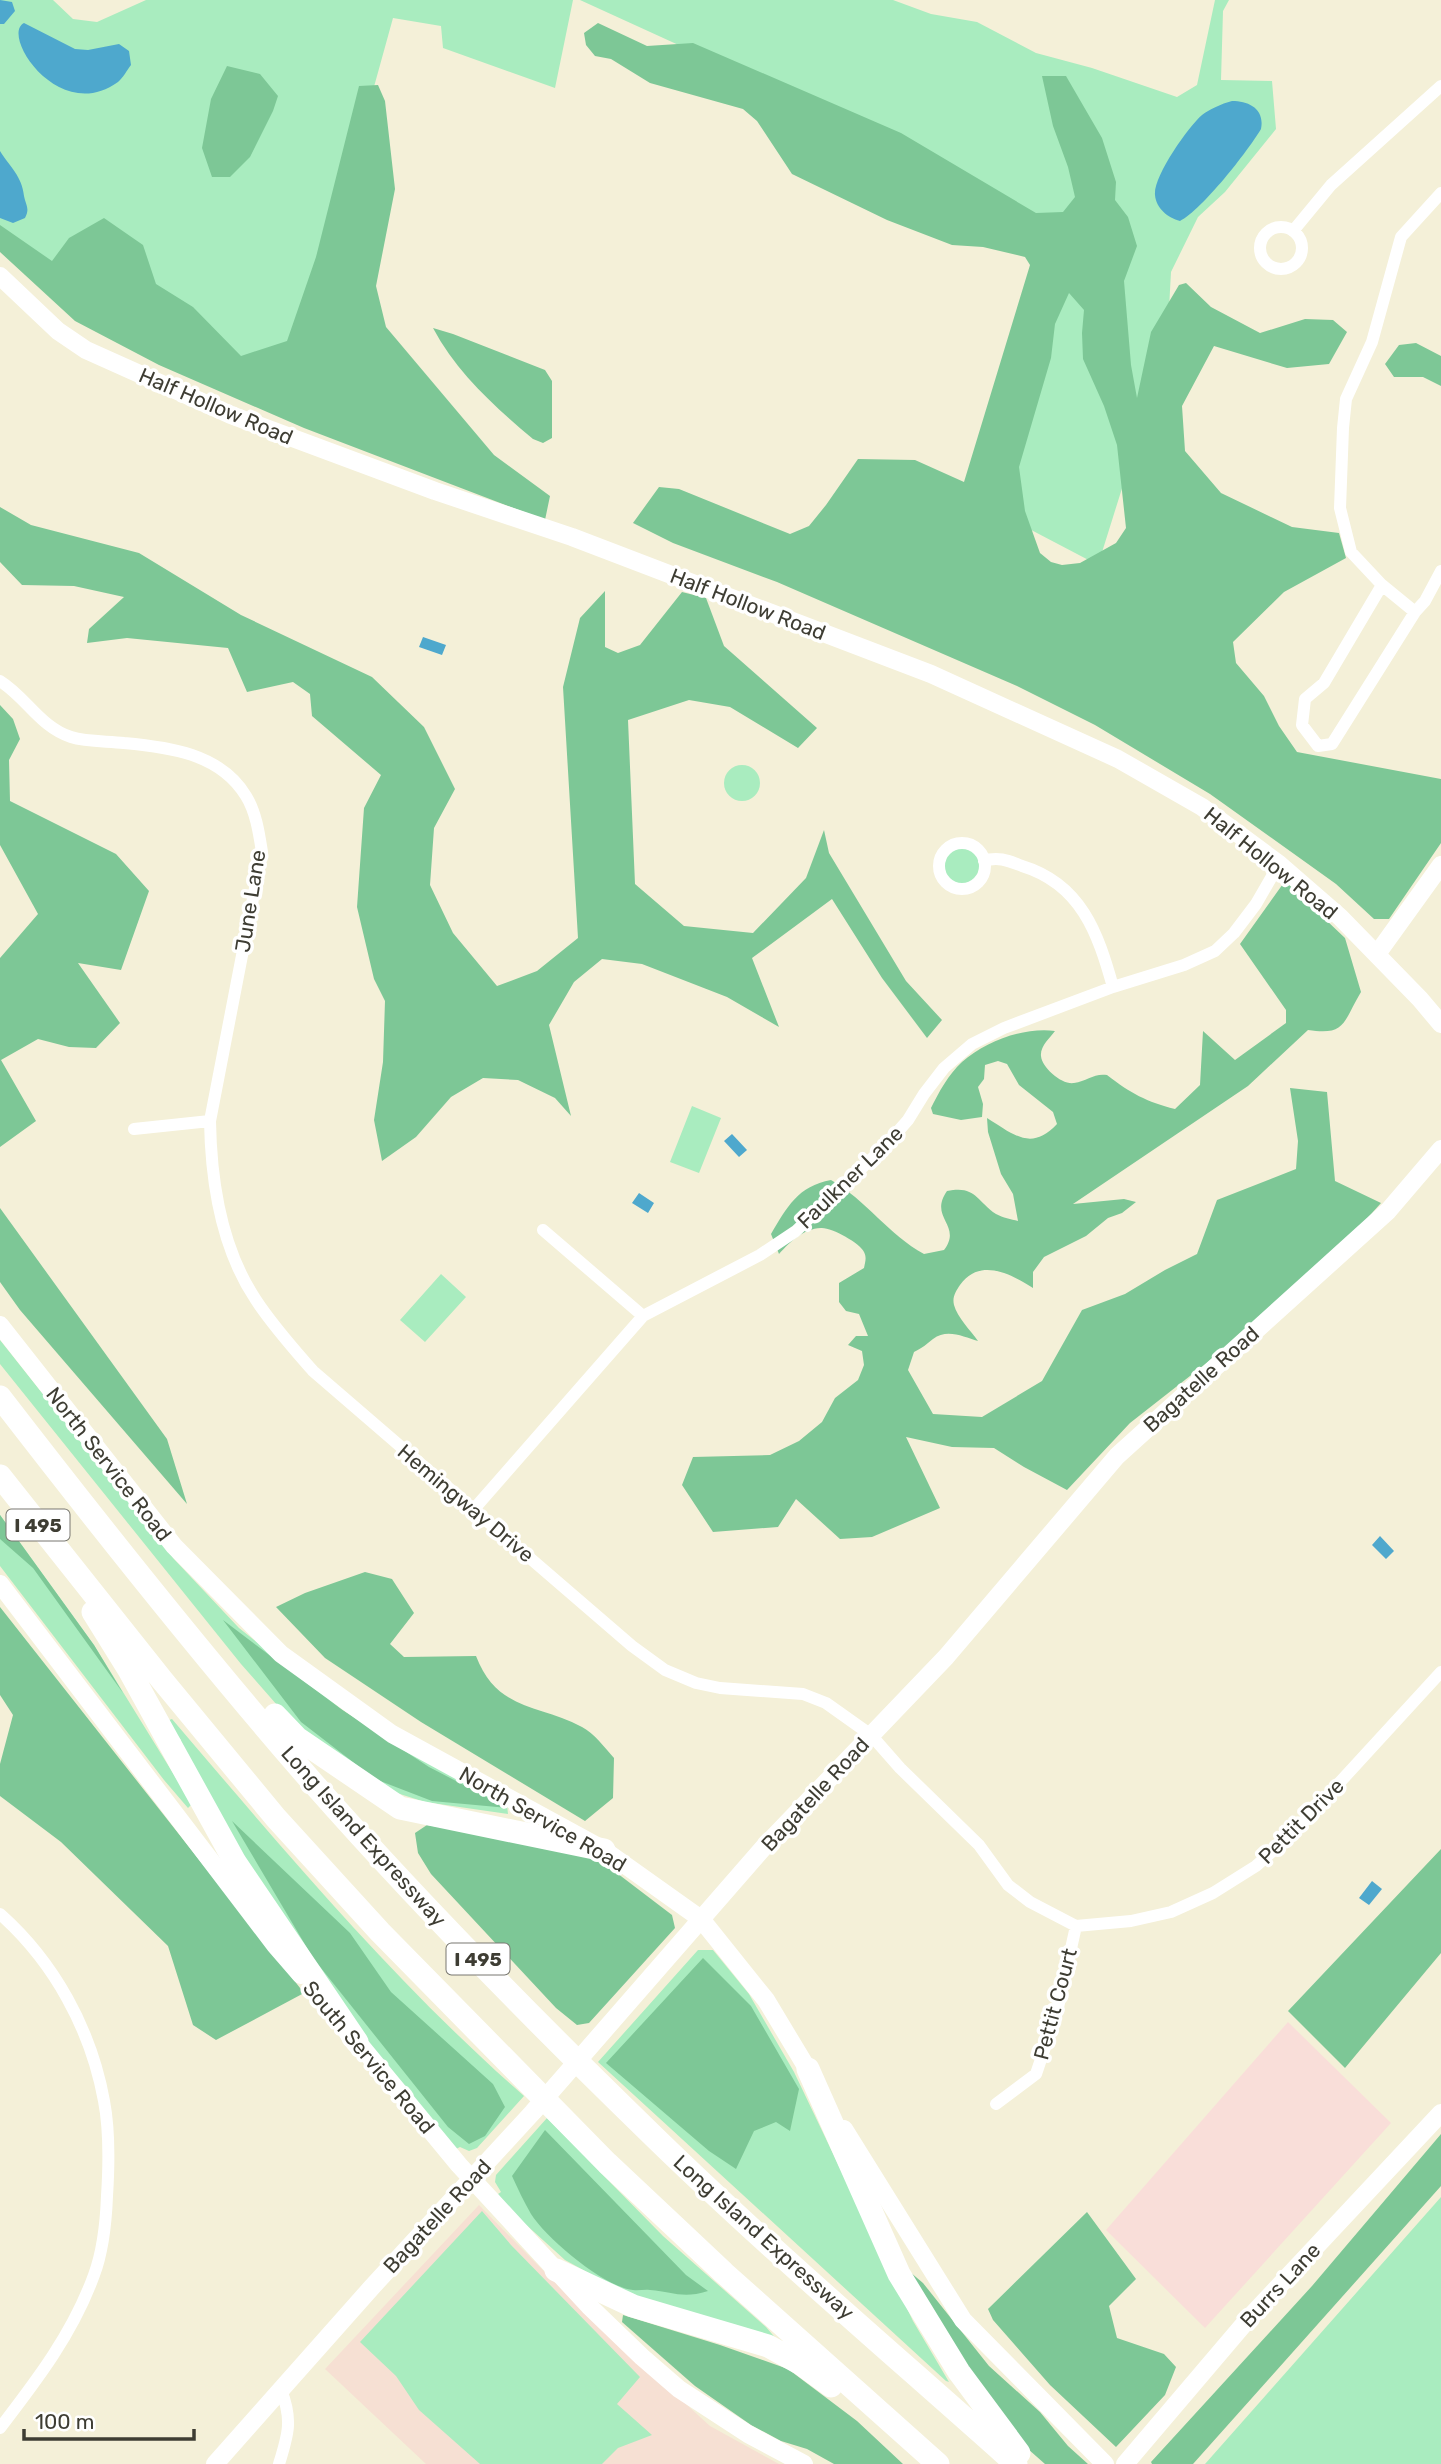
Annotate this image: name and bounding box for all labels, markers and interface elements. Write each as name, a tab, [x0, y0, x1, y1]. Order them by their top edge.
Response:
street label: Half Hollow Road	[135, 362, 297, 450]
street label: Half Hollow Road	[667, 563, 829, 645]
street label: Half Hollow Road	[1199, 801, 1343, 925]
street label: June Lane	[230, 848, 270, 954]
street label: Faulkner Lane	[792, 1120, 908, 1234]
street label: Bagatelle Road	[1138, 1321, 1264, 1437]
street label: North Service Road	[41, 1382, 177, 1546]
street label: Hemingway Drive	[393, 1439, 539, 1567]
road number: I 495	[7, 1510, 70, 1540]
street label: Bagatelle Road	[756, 1732, 874, 1856]
street label: Long Island Expressway	[276, 1741, 452, 1932]
street label: North Service Road	[455, 1761, 631, 1877]
street label: Pettit Drive	[1253, 1773, 1349, 1869]
road number: I 495	[447, 1943, 510, 1974]
street label: Pettit Court	[1028, 1945, 1082, 2063]
street label: South Service Road	[298, 1976, 440, 2138]
street label: Long Island Expressway	[669, 2149, 860, 2325]
street label: Bagatelle Road	[378, 2154, 496, 2278]
street label: Burrs Lane	[1235, 2238, 1325, 2332]
scale bar	[24, 2398, 194, 2442]
text: 100 m	[35, 2409, 94, 2434]

